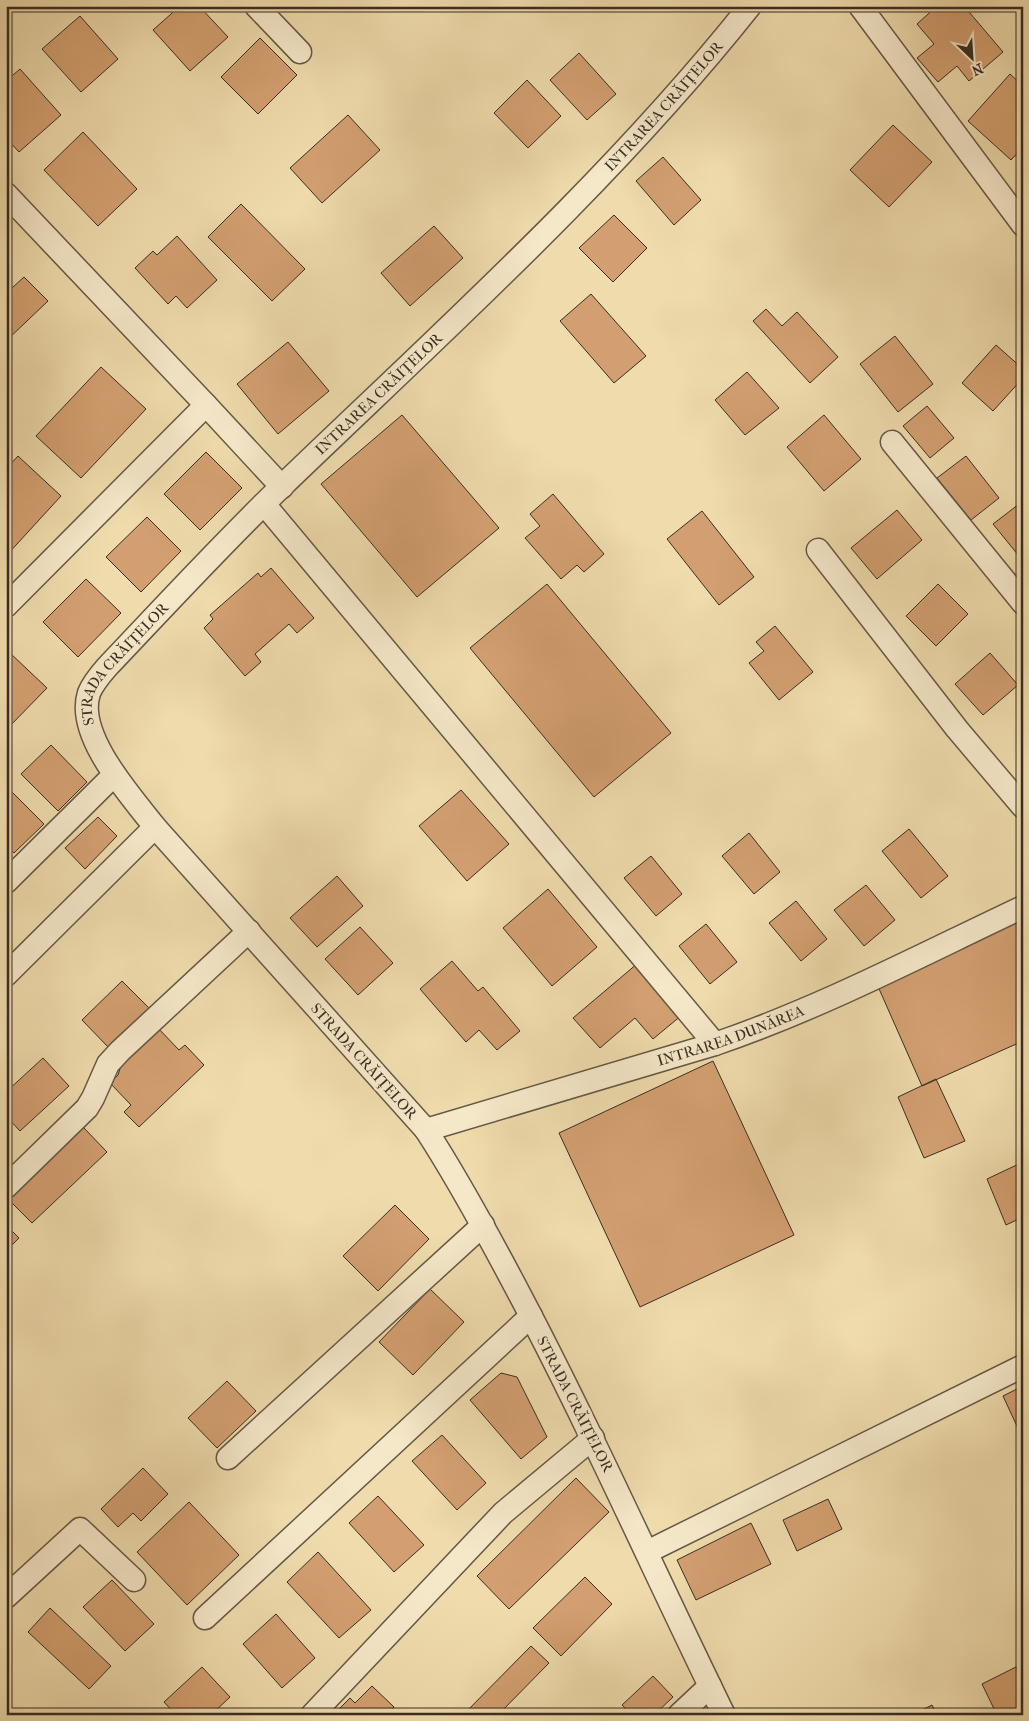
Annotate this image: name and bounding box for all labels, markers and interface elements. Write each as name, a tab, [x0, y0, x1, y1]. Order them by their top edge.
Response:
north arrow	[946, 32, 996, 82]
street label: INTRAREA CRĂIȚELOR	[601, 37, 727, 175]
text: N	[969, 59, 986, 79]
street label: INTRAREA CRĂIȚELOR	[311, 328, 447, 458]
street label: STRADA CRĂIȚELOR	[78, 598, 173, 727]
street label: STRADA CRĂIȚELOR	[307, 999, 422, 1124]
street label: INTRAREA DUNĂREA	[655, 1002, 807, 1070]
street label: STRADA CRĂIȚELOR	[533, 1333, 618, 1476]

